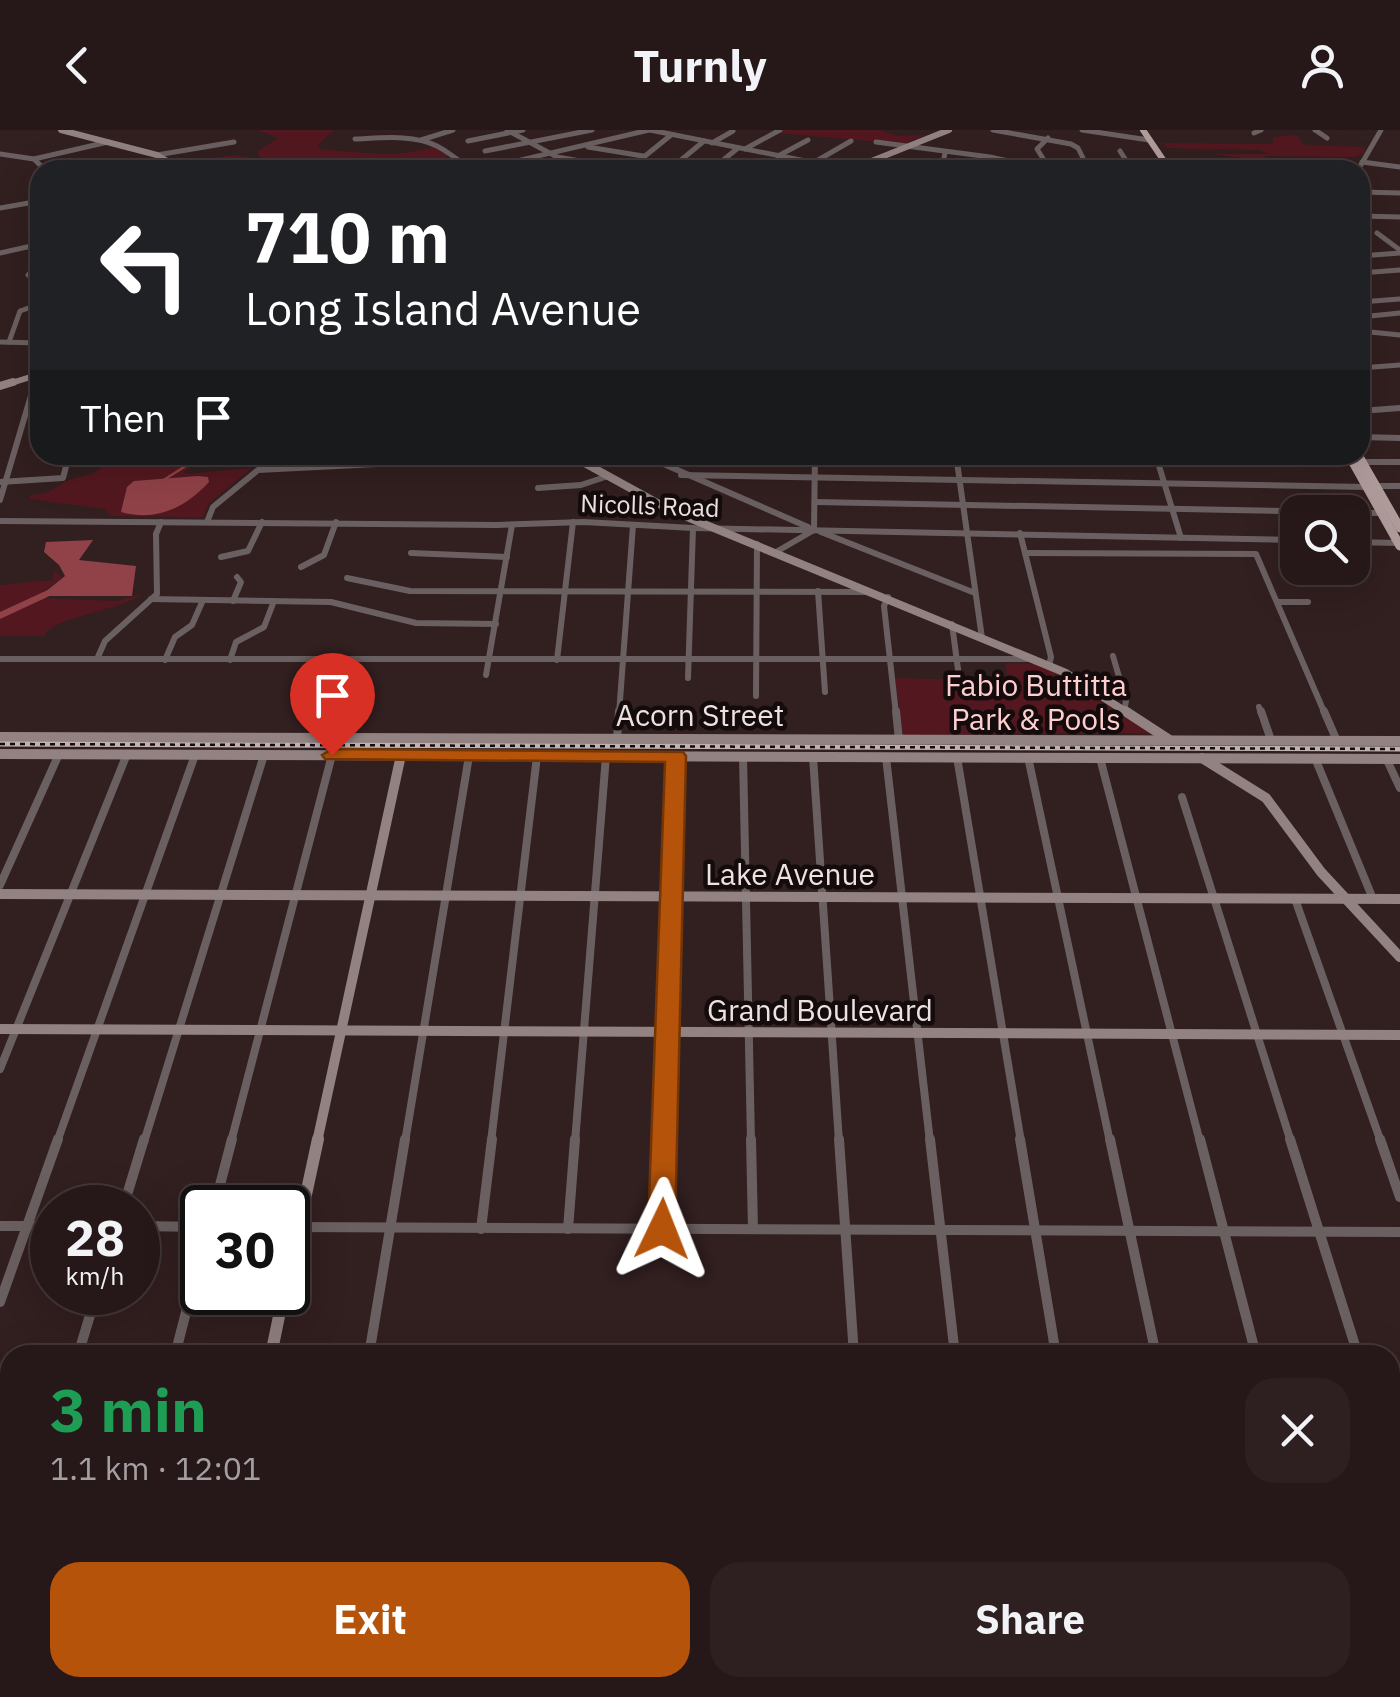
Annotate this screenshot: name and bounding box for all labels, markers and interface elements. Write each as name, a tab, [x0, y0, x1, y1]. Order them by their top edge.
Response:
text: Turnly	[633, 36, 767, 94]
icon: back	[50, 38, 105, 93]
icon: person	[1295, 38, 1350, 93]
text: 710 m	[245, 191, 450, 282]
icon: left	[80, 200, 210, 330]
text: Long Island Avenue	[245, 279, 641, 337]
icon: arrive	[186, 390, 241, 445]
text: Then	[80, 393, 166, 442]
street label: Nicolls Road	[580, 486, 720, 524]
map controls	[1280, 495, 1370, 585]
button: search	[1280, 495, 1370, 585]
pin	[290, 653, 375, 756]
park label: Fabio Buttitta Park & Pools	[945, 665, 1127, 738]
icon: arrive	[305, 668, 360, 723]
street label: Acorn Street	[616, 695, 784, 734]
street label: Lake Avenue	[705, 854, 875, 893]
street label: Grand Boulevard	[707, 990, 933, 1029]
position arrow	[610, 1177, 714, 1281]
speed limit sign: 30	[180, 1185, 310, 1315]
text: 28	[65, 1205, 125, 1270]
text: km/h	[66, 1259, 124, 1292]
text: 3 min	[50, 1370, 207, 1449]
button: close	[1245, 1378, 1350, 1483]
text: 1.1 km · 12:01	[50, 1447, 261, 1489]
button: Exit	[50, 1562, 690, 1677]
button: Share	[710, 1562, 1350, 1677]

